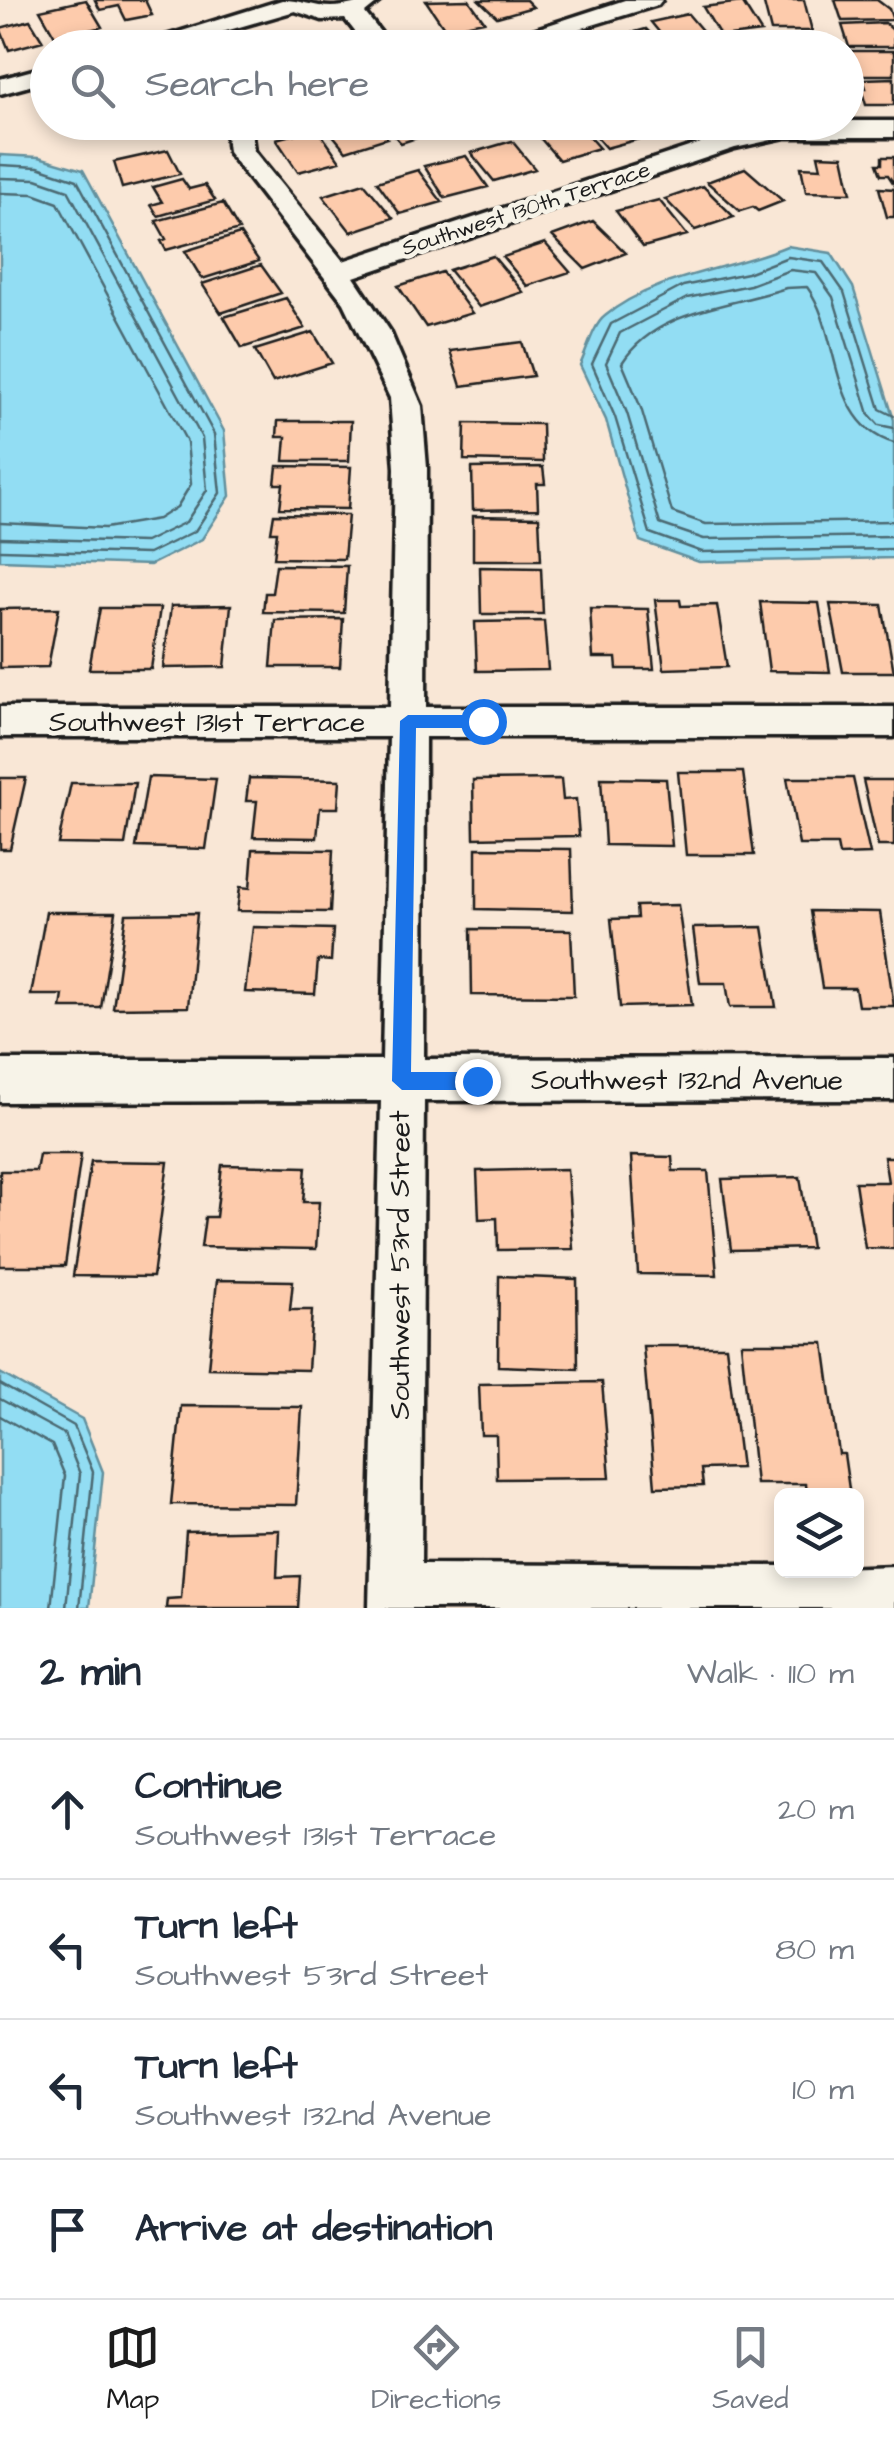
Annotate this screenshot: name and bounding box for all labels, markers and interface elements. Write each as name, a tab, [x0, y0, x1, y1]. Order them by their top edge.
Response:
search box	[30, 30, 864, 140]
icon: search	[65, 58, 120, 113]
text: Search here	[145, 59, 369, 111]
street label: Southwest 130th Terrace	[398, 154, 654, 264]
route start	[461, 699, 507, 745]
street label: Southwest 131st Terrace	[49, 703, 365, 742]
route end	[455, 1059, 501, 1105]
street label: Southwest 132nd Avenue	[531, 1061, 843, 1100]
street label: Southwest 53rd Street	[381, 1110, 420, 1419]
map controls	[774, 1488, 864, 1578]
button: layers	[774, 1488, 864, 1578]
text: 2 min	[40, 1644, 141, 1702]
text: Walk · 110 m	[687, 1651, 854, 1696]
text: Continue	[135, 1761, 282, 1813]
icon: ahead	[40, 1782, 95, 1837]
text: 20 m	[778, 1787, 854, 1832]
text: Southwest 131st Terrace	[135, 1813, 496, 1858]
text: Turn left	[135, 1901, 298, 1953]
icon: left	[40, 1922, 95, 1977]
text: 80 m	[775, 1927, 854, 1972]
text: Southwest 53rd Street	[135, 1953, 488, 1998]
text: Turn left	[135, 2041, 298, 2093]
icon: left	[40, 2062, 95, 2117]
text: 10 m	[792, 2067, 854, 2112]
text: Southwest 132nd Avenue	[135, 2093, 491, 2138]
icon: arrive	[40, 2202, 95, 2257]
text: Arrive at destination	[135, 2203, 492, 2255]
tab: Map	[105, 2320, 160, 2419]
tab: Directions	[371, 2320, 501, 2419]
tab: Saved	[712, 2320, 789, 2419]

